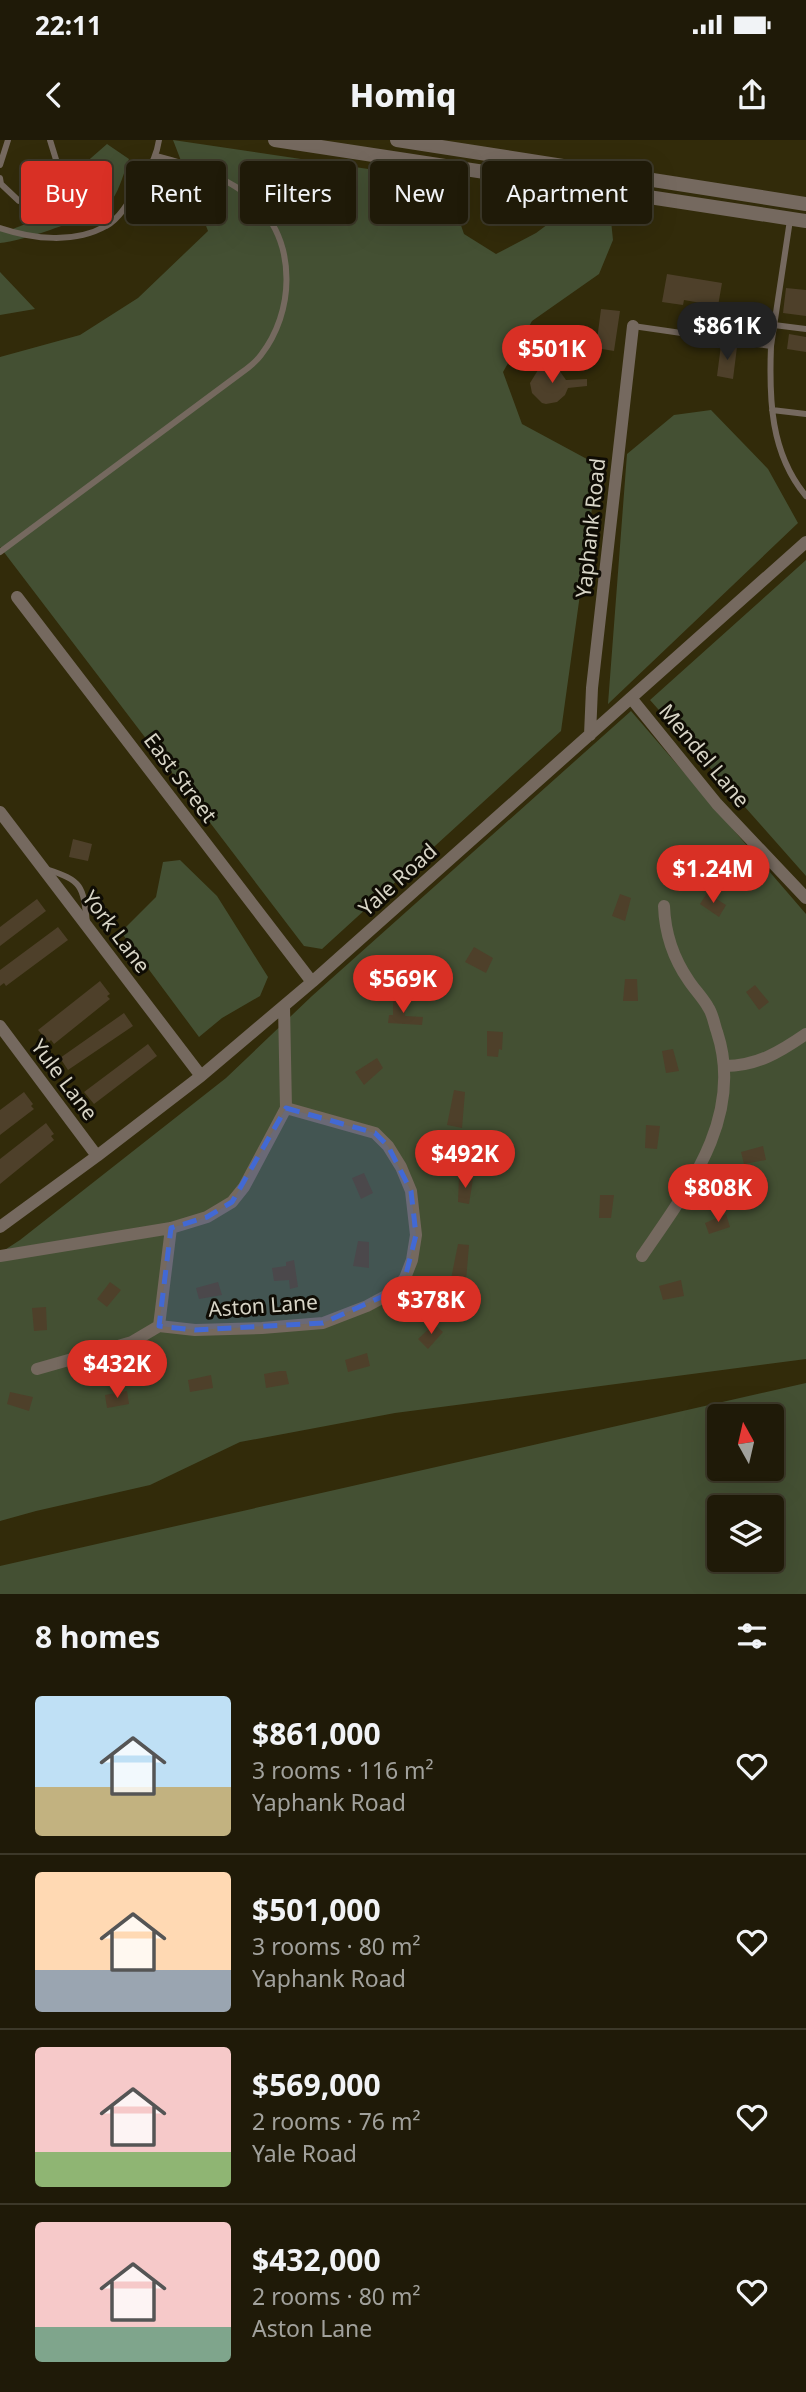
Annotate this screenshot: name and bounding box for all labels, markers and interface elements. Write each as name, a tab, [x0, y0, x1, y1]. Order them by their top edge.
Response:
text: 22:11	[35, 7, 102, 43]
text: Homiq	[350, 73, 456, 116]
icon: back	[35, 76, 73, 114]
icon: share	[733, 76, 771, 114]
chip: Buy	[21, 161, 112, 224]
chip: Rent	[126, 161, 226, 224]
chip: Filters	[240, 161, 356, 224]
chip: New	[370, 161, 468, 224]
chip: Apartment	[482, 161, 652, 224]
pin: $861K	[678, 302, 776, 362]
text: $861K	[693, 309, 761, 341]
pin: $501K	[503, 326, 601, 385]
text: $501K	[518, 332, 586, 364]
street label: Yaphank Road	[569, 457, 611, 599]
street label: Mendel Lane	[653, 698, 756, 813]
street label: East Street	[138, 727, 224, 828]
street label: Yale Road	[352, 837, 442, 922]
pin: $1.24M	[656, 846, 770, 905]
text: $1.24M	[673, 852, 753, 884]
street label: York Lane	[77, 884, 157, 978]
pin: $569K	[354, 956, 452, 1015]
text: $569K	[369, 962, 437, 994]
street label: Yule Lane	[25, 1033, 104, 1126]
pin: $492K	[416, 1130, 514, 1190]
text: $492K	[431, 1137, 499, 1169]
pin: $808K	[669, 1164, 767, 1224]
text: $808K	[684, 1171, 752, 1203]
pin: $378K	[382, 1276, 480, 1336]
text: $378K	[397, 1283, 465, 1315]
street label: Aston Lane	[207, 1287, 319, 1323]
pin: $432K	[68, 1340, 166, 1400]
text: $432K	[83, 1347, 151, 1379]
north arrow	[707, 1404, 784, 1480]
map controls	[707, 1404, 784, 1572]
button: layers	[707, 1495, 784, 1572]
text: 8 homes	[35, 1616, 160, 1657]
icon: filters	[733, 1617, 771, 1655]
text: $861,000	[252, 1713, 381, 1754]
icon: home	[91, 1724, 175, 1808]
icon: heart	[733, 1747, 771, 1785]
text: 3 rooms · 116 m²	[252, 1754, 434, 1786]
text: Yaphank Road	[252, 1786, 406, 1818]
text: $501,000	[252, 1889, 381, 1930]
icon: home	[91, 1900, 175, 1984]
icon: heart	[733, 1923, 771, 1961]
text: 3 rooms · 80 m²	[252, 1930, 421, 1962]
text: Yaphank Road	[252, 1962, 406, 1994]
text: $569,000	[252, 2064, 381, 2105]
icon: home	[91, 2075, 175, 2159]
icon: heart	[733, 2098, 771, 2136]
text: 2 rooms · 76 m²	[252, 2105, 421, 2137]
text: Yale Road	[252, 2137, 357, 2169]
text: $432,000	[252, 2239, 381, 2280]
icon: home	[91, 2250, 175, 2334]
icon: heart	[733, 2273, 771, 2311]
text: 2 rooms · 80 m²	[252, 2280, 421, 2312]
text: Aston Lane	[252, 2312, 372, 2344]

